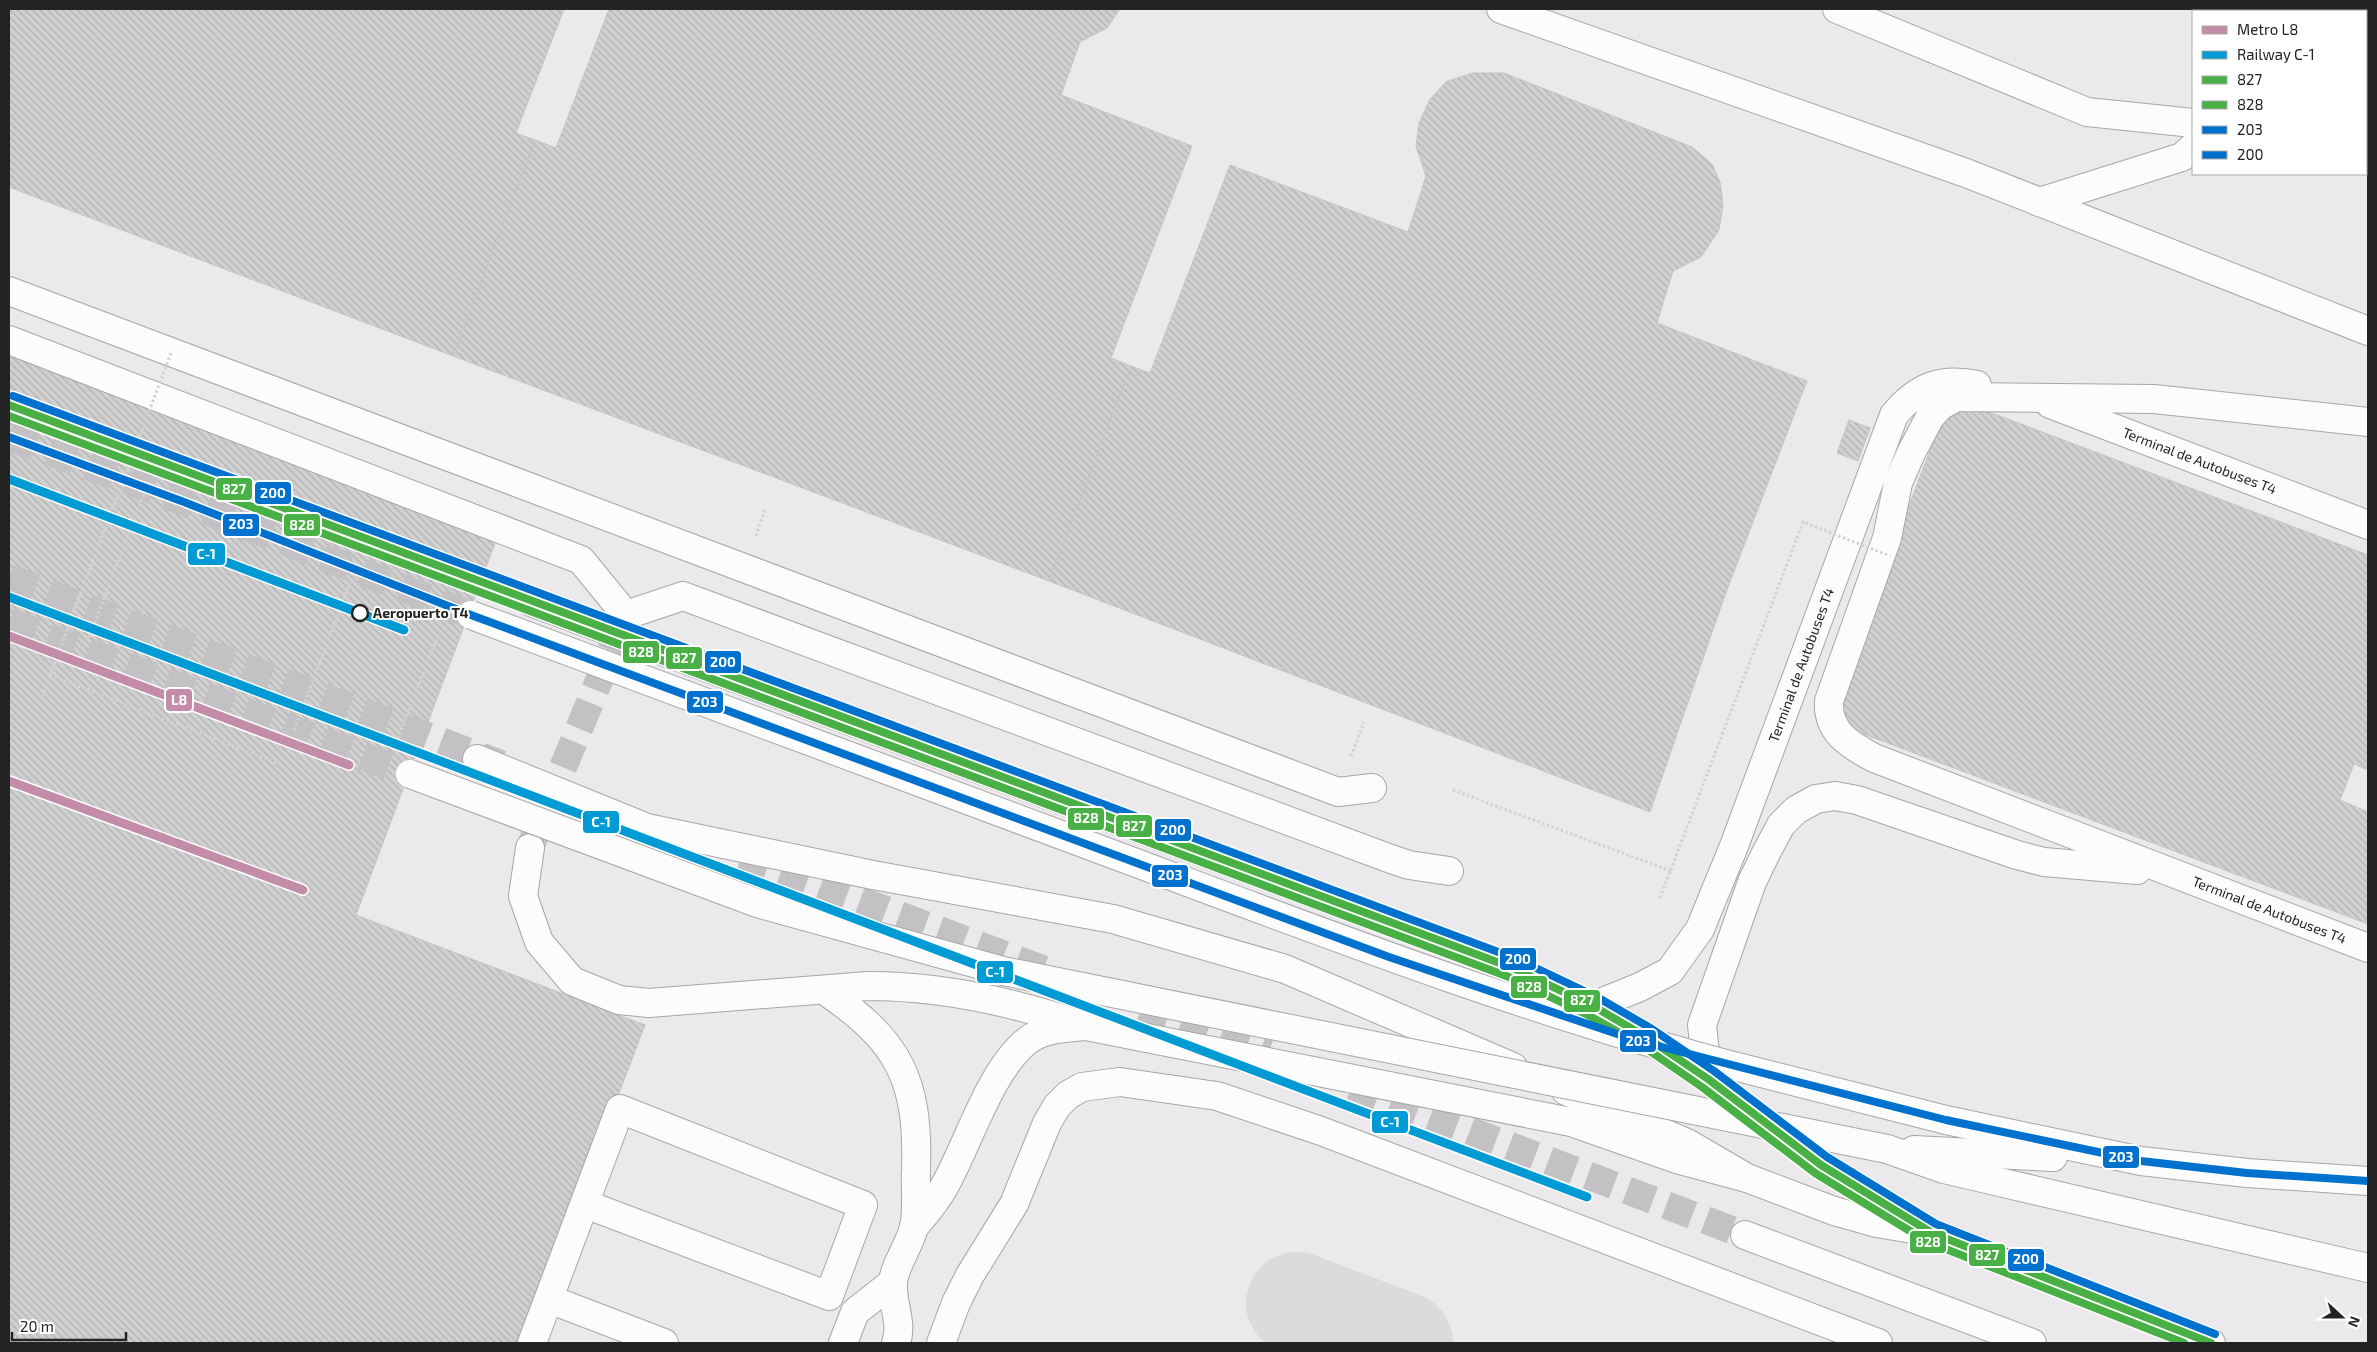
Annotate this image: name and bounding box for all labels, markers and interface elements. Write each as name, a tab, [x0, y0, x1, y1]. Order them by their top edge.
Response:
legend	[2192, 10, 2367, 175]
text: Metro L8	[2237, 20, 2298, 38]
text: Railway C-1	[2237, 45, 2315, 63]
text: 827	[2237, 70, 2263, 88]
text: 828	[2237, 95, 2264, 113]
text: 203	[2237, 120, 2263, 138]
text: 200	[2237, 145, 2264, 163]
street label: Terminal de Autobuses T4	[2120, 423, 2279, 497]
line badge: 827	[215, 477, 253, 501]
text: 827	[222, 480, 247, 497]
line badge: 200	[254, 481, 292, 505]
text: 200	[260, 484, 286, 501]
line badge: 203	[222, 513, 260, 537]
line badge: 828	[283, 513, 321, 537]
text: 203	[229, 515, 254, 532]
text: 828	[289, 516, 315, 533]
line badge: C-1	[187, 542, 226, 566]
text: C-1	[196, 545, 216, 562]
street label: Terminal de Autobuses T4	[1764, 585, 1837, 744]
marker: Aeropuerto T4	[351, 604, 369, 622]
place label: Aeropuerto T4	[373, 604, 468, 621]
line badge: 828	[622, 640, 660, 664]
text: 828	[628, 643, 654, 660]
line badge: 827	[665, 646, 703, 670]
text: 827	[672, 649, 697, 666]
line badge: 200	[704, 650, 742, 674]
text: 200	[710, 653, 736, 670]
line badge: L8	[165, 688, 193, 712]
line badge: 203	[686, 690, 724, 714]
text: L8	[171, 691, 187, 708]
text: 203	[693, 693, 718, 710]
line badge: 828	[1067, 807, 1105, 831]
text: 828	[1073, 809, 1099, 826]
line badge: C-1	[582, 810, 620, 834]
text: C-1	[591, 813, 611, 830]
line badge: 827	[1115, 814, 1153, 838]
text: 827	[1122, 817, 1147, 834]
line badge: 200	[1154, 818, 1192, 842]
text: 200	[1160, 821, 1186, 838]
line badge: 203	[1151, 864, 1189, 888]
text: 203	[1158, 866, 1183, 883]
street label: Terminal de Autobuses T4	[2190, 872, 2349, 947]
line badge: 200	[1499, 947, 1537, 971]
text: 200	[1505, 950, 1531, 967]
line badge: C-1	[976, 960, 1014, 984]
text: C-1	[985, 963, 1005, 980]
line badge: 828	[1510, 975, 1548, 999]
text: 828	[1516, 978, 1542, 995]
line badge: 827	[1563, 989, 1601, 1013]
text: 827	[1570, 991, 1595, 1008]
line badge: 203	[1619, 1029, 1657, 1053]
text: 203	[1626, 1032, 1651, 1049]
line badge: C-1	[1371, 1110, 1409, 1134]
text: C-1	[1380, 1113, 1400, 1130]
line badge: 203	[2102, 1145, 2140, 1169]
text: 203	[2109, 1148, 2134, 1165]
line badge: 828	[1909, 1230, 1947, 1254]
text: 828	[1915, 1233, 1941, 1250]
line badge: 827	[1968, 1243, 2006, 1267]
text: 827	[1975, 1246, 2000, 1263]
line badge: 200	[2007, 1248, 2045, 1272]
text: 200	[2013, 1250, 2039, 1267]
north arrow	[2317, 1292, 2367, 1342]
scale bar	[12, 1310, 126, 1342]
text: N	[2345, 1314, 2364, 1330]
text: 20 m	[20, 1317, 54, 1335]

